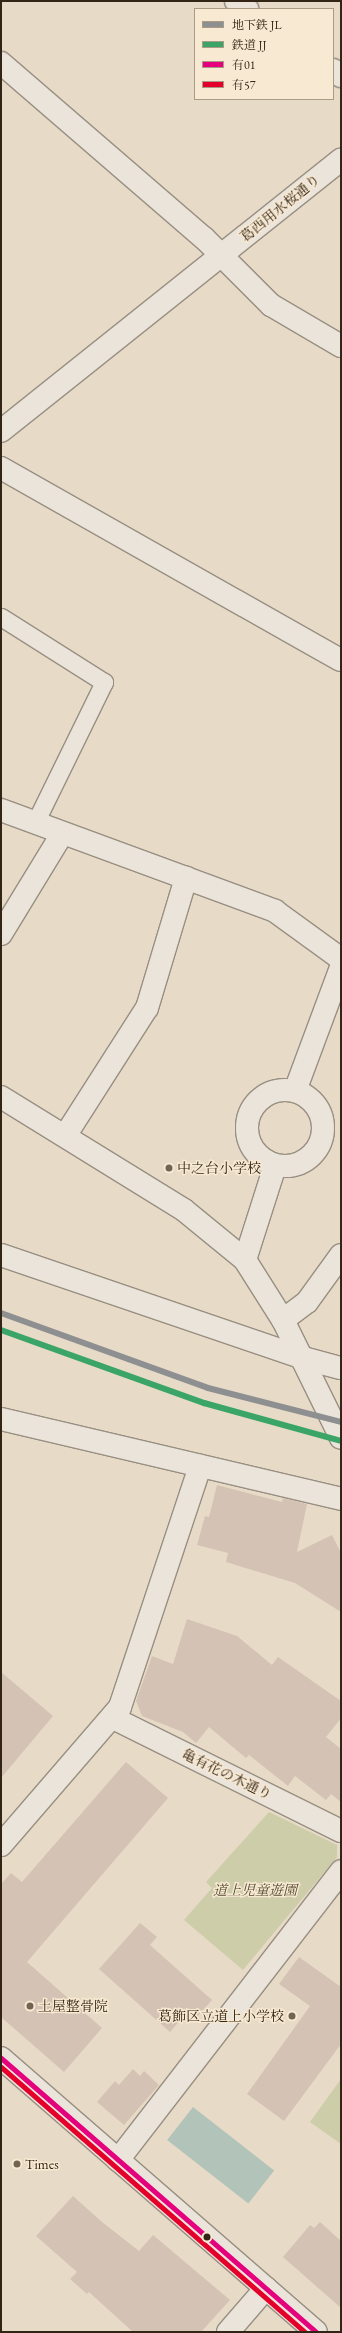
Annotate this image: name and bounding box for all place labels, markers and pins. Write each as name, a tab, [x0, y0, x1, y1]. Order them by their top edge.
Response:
place label: 中之台小学校	[177, 1160, 261, 1176]
marker: 中之台小学校	[164, 1163, 174, 1173]
place label: 土屋整骨院	[38, 1998, 108, 2014]
marker: 土屋整骨院	[25, 2001, 35, 2011]
place label: 葛飾区立道上小学校	[158, 2008, 284, 2024]
marker: 葛飾区立道上小学校	[287, 2011, 297, 2021]
place label: Times	[25, 2156, 59, 2172]
marker: Times	[12, 2159, 22, 2169]
unlabelled marker	[202, 2232, 212, 2242]

